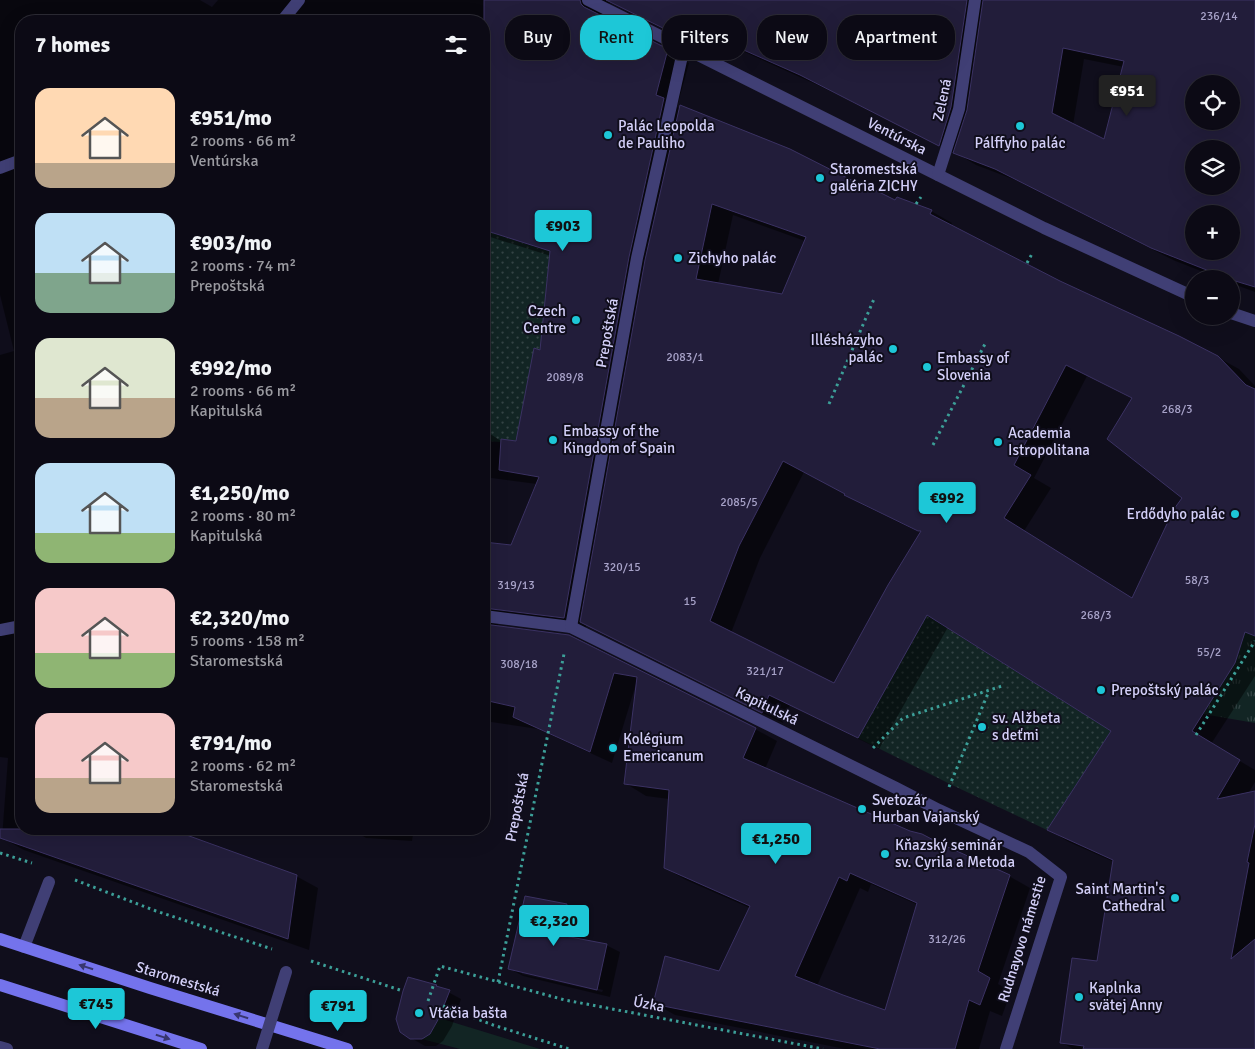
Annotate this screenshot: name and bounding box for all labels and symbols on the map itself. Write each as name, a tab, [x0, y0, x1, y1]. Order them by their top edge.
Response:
house number: 236/14	[1200, 9, 1238, 24]
pin: €951	[1097, 74, 1157, 117]
street label: Zelená	[929, 77, 955, 123]
street label: Ventúrska	[864, 113, 930, 159]
place label: Palác Leopolda de Pauliho	[618, 117, 715, 152]
marker: Pálffyho palác	[1014, 120, 1026, 132]
marker: Palác Leopolda de Pauliho	[602, 129, 614, 141]
place label: Pálffyho palác	[974, 134, 1066, 152]
place label: Staromestská galéria ZICHY	[830, 160, 918, 195]
marker: Staromestská galéria ZICHY	[814, 172, 826, 184]
pin: €903	[533, 210, 593, 252]
place label: Zichyho palác	[688, 249, 776, 267]
marker: Zichyho palác	[672, 252, 684, 264]
street label: Prepoštská	[592, 297, 622, 369]
place label: Czech Centre	[523, 302, 566, 337]
marker: Czech Centre	[570, 314, 582, 326]
place label: Illésházyho palác	[811, 331, 883, 366]
marker: Illésházyho palác	[887, 343, 899, 355]
place label: Embassy of Slovenia	[937, 349, 1010, 384]
house number: 2083/1	[666, 350, 704, 365]
marker: Embassy of Slovenia	[921, 361, 933, 373]
house number: 2089/8	[546, 370, 584, 385]
house number: 268/3	[1162, 402, 1192, 417]
place label: Embassy of the Kingdom of Spain	[563, 422, 675, 457]
place label: Academia Istropolitana	[1008, 424, 1090, 459]
marker: Embassy of the Kingdom of Spain	[547, 434, 559, 446]
marker: Academia Istropolitana	[992, 436, 1004, 448]
pin: €992	[917, 482, 977, 524]
house number: 2085/5	[720, 495, 758, 510]
place label: Erdődyho palác	[1127, 505, 1225, 523]
marker: Erdődyho palác	[1229, 508, 1241, 520]
house number: 320/15	[603, 560, 641, 575]
house number: 58/3	[1185, 573, 1209, 588]
house number: 319/13	[497, 578, 535, 593]
house number: 15	[684, 594, 696, 609]
house number: 268/3	[1081, 608, 1111, 623]
house number: 55/2	[1197, 645, 1221, 660]
house number: 308/18	[500, 657, 538, 672]
house number: 321/17	[746, 664, 784, 679]
place label: Prepoštský palác	[1111, 681, 1219, 699]
street label: Kapitulská	[732, 683, 802, 729]
marker: Prepoštský palác	[1095, 684, 1107, 696]
place label: sv. Alžbeta s deťmi	[992, 709, 1061, 744]
marker: sv. Alžbeta s deťmi	[976, 721, 988, 733]
place label: Kolégium Emericanum	[623, 730, 704, 765]
marker: Kolégium Emericanum	[607, 742, 619, 754]
street label: Prepoštská	[501, 771, 533, 843]
place label: Svetozár Hurban Vajanský	[872, 791, 980, 826]
marker: Svetozár Hurban Vajanský	[856, 803, 868, 815]
pin: €1,250	[735, 822, 817, 865]
place label: Kňazský seminár sv. Cyrila a Metoda	[895, 836, 1015, 871]
marker: Kňazský seminár sv. Cyrila a Metoda	[879, 848, 891, 860]
street label: Rudnayovo námestie	[994, 874, 1050, 1004]
place label: Saint Martin's Cathedral	[1075, 880, 1165, 915]
marker: Saint Martin's Cathedral	[1169, 892, 1181, 904]
pin: €2,320	[513, 904, 595, 947]
house number: 312/26	[928, 932, 966, 947]
street label: Staromestská	[134, 958, 222, 1000]
one-way arrow	[78, 963, 93, 970]
place label: Kaplnka svätej Anny	[1089, 979, 1162, 1014]
pin: €745	[66, 988, 126, 1030]
pin: €791	[308, 990, 368, 1032]
street label: Úzka	[632, 991, 666, 1016]
marker: Kaplnka svätej Anny	[1073, 991, 1085, 1003]
place label: Vtáčia bašta	[429, 1004, 507, 1022]
marker: Vtáčia bašta	[413, 1007, 425, 1019]
one-way arrow	[233, 1012, 248, 1019]
one-way arrow	[156, 1034, 171, 1041]

